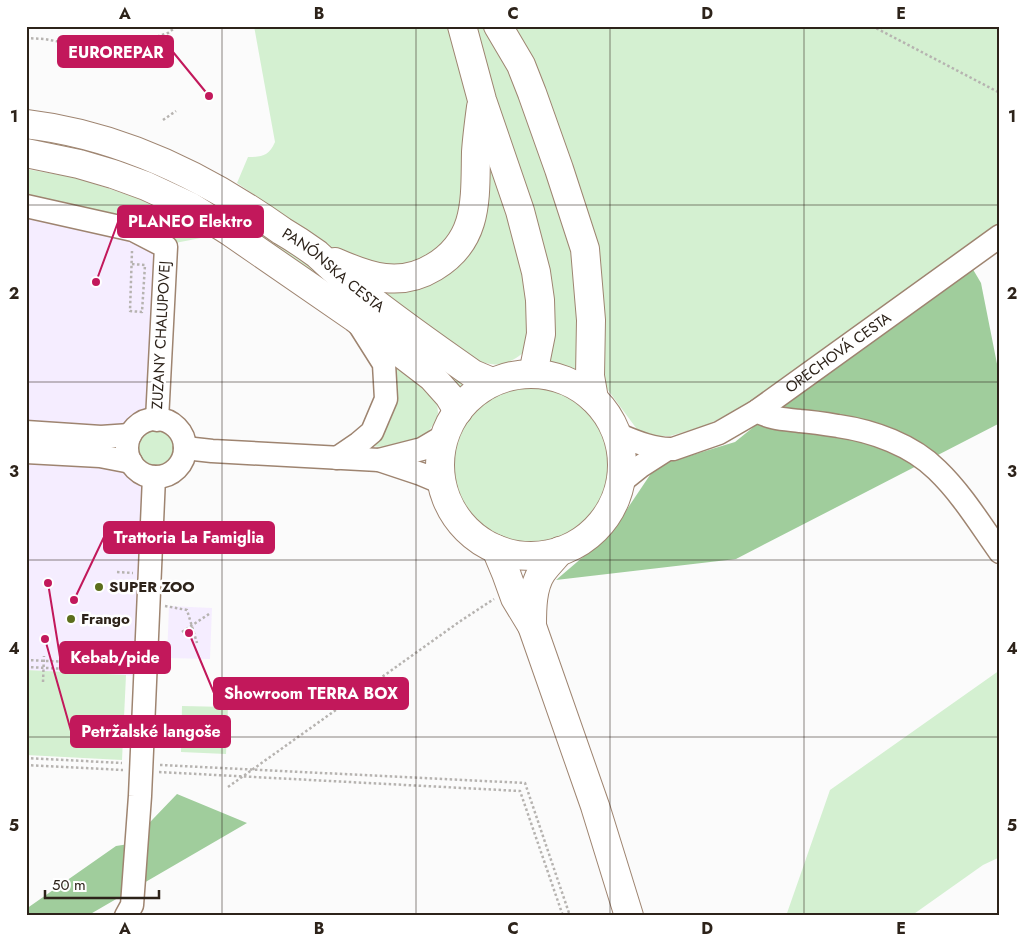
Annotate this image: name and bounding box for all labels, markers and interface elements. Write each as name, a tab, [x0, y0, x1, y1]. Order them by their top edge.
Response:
text: A	[118, 2, 131, 25]
text: B	[314, 2, 324, 25]
text: C	[507, 2, 519, 25]
text: D	[701, 2, 713, 25]
text: E	[896, 2, 906, 25]
callout: EUROREPAR	[58, 36, 173, 67]
text: EUROREPAR	[68, 41, 164, 64]
text: 1	[10, 105, 18, 128]
text: 1	[1008, 105, 1016, 128]
callout: PLANEO Elektro	[118, 206, 263, 237]
text: PLANEO Elektro	[128, 210, 252, 233]
street label: PANÓNSKA CESTA	[278, 222, 389, 318]
street label: ZUZANY CHALUPOVEJ	[146, 260, 176, 410]
text: 2	[9, 282, 19, 305]
text: 2	[1007, 282, 1017, 305]
street label: ORECHOVÁ CESTA	[781, 307, 896, 398]
text: 3	[9, 460, 19, 483]
text: 3	[1007, 460, 1017, 483]
callout: Trattoria La Famiglia	[104, 522, 274, 553]
text: Trattoria La Famiglia	[114, 526, 264, 549]
place label: SUPER ZOO	[109, 576, 195, 598]
marker: SUPER ZOO	[93, 581, 105, 593]
place label: Frango	[81, 608, 130, 630]
marker: Frango	[65, 613, 77, 625]
text: 4	[8, 637, 20, 660]
text: 4	[1006, 637, 1018, 660]
callout: Kebab/pide	[60, 642, 170, 673]
text: Kebab/pide	[70, 646, 160, 669]
callout: Showroom TERRA BOX	[214, 678, 408, 709]
text: Showroom TERRA BOX	[224, 682, 398, 705]
callout: Petržalské langoše	[71, 716, 230, 747]
text: Petržalské langoše	[81, 720, 221, 743]
text: 5	[9, 814, 19, 837]
text: 5	[1007, 814, 1017, 837]
scale bar	[45, 867, 159, 899]
text: 50 m	[52, 874, 86, 896]
text: A	[118, 917, 131, 940]
text: B	[314, 917, 324, 940]
text: C	[507, 917, 519, 940]
text: D	[701, 917, 713, 940]
text: E	[896, 917, 906, 940]

